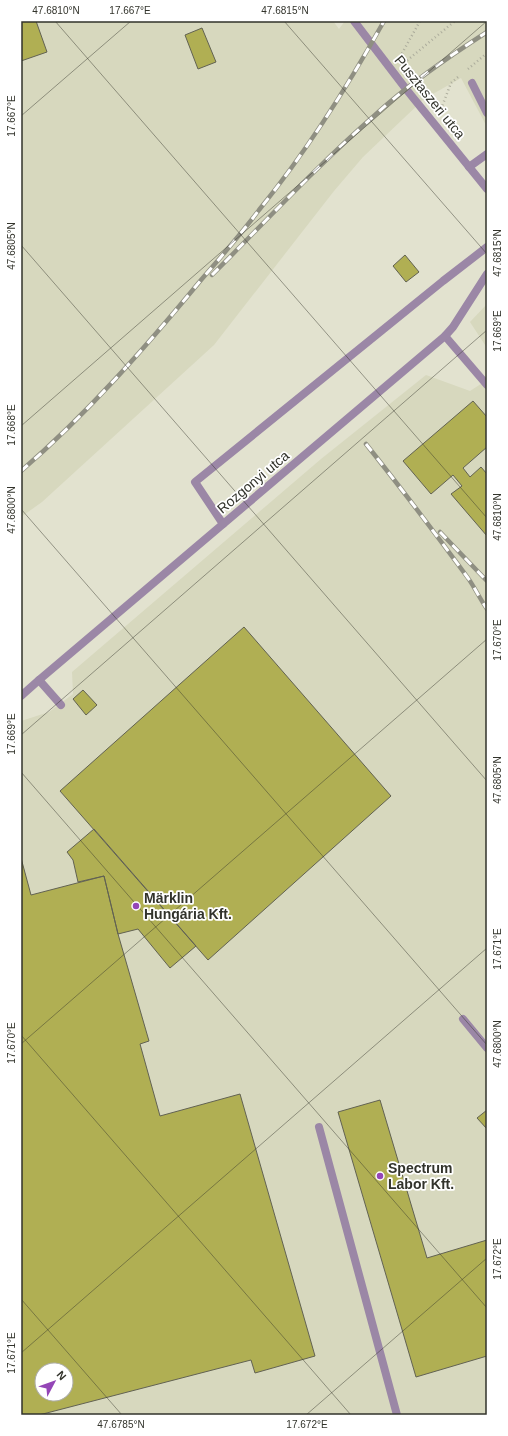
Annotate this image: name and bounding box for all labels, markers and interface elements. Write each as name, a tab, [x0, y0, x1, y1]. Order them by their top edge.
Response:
text: 47.6810°N	[32, 5, 80, 16]
text: 17.667°E	[109, 5, 151, 16]
text: 47.6815°N	[261, 5, 309, 16]
street label: Pusztaszeri utca	[391, 52, 469, 142]
text: 17.667°E	[6, 95, 17, 137]
text: 47.6805°N	[6, 222, 17, 270]
text: 47.6815°N	[492, 229, 503, 277]
text: 17.669°E	[492, 310, 503, 352]
text: 17.668°E	[6, 404, 17, 446]
street label: Rozgonyi utca	[214, 447, 292, 517]
text: 47.6800°N	[6, 486, 17, 534]
text: 47.6810°N	[492, 493, 503, 541]
text: 17.670°E	[492, 619, 503, 661]
text: 17.669°E	[6, 713, 17, 755]
text: 47.6805°N	[492, 756, 503, 804]
place label: Märklin Hungária Kft.	[144, 890, 232, 922]
marker: Märklin Hungária Kft.	[131, 901, 141, 911]
text: 17.671°E	[492, 928, 503, 970]
text: 47.6800°N	[492, 1020, 503, 1068]
text: 17.670°E	[6, 1022, 17, 1064]
place label: Spectrum Labor Kft.	[388, 1160, 454, 1192]
marker: Spectrum Labor Kft.	[375, 1171, 385, 1181]
text: 17.672°E	[492, 1238, 503, 1280]
text: 17.671°E	[6, 1332, 17, 1374]
north arrow	[34, 1362, 74, 1402]
text: N	[54, 1369, 69, 1382]
text: 47.6785°N	[97, 1419, 145, 1430]
text: 17.672°E	[286, 1419, 328, 1430]

